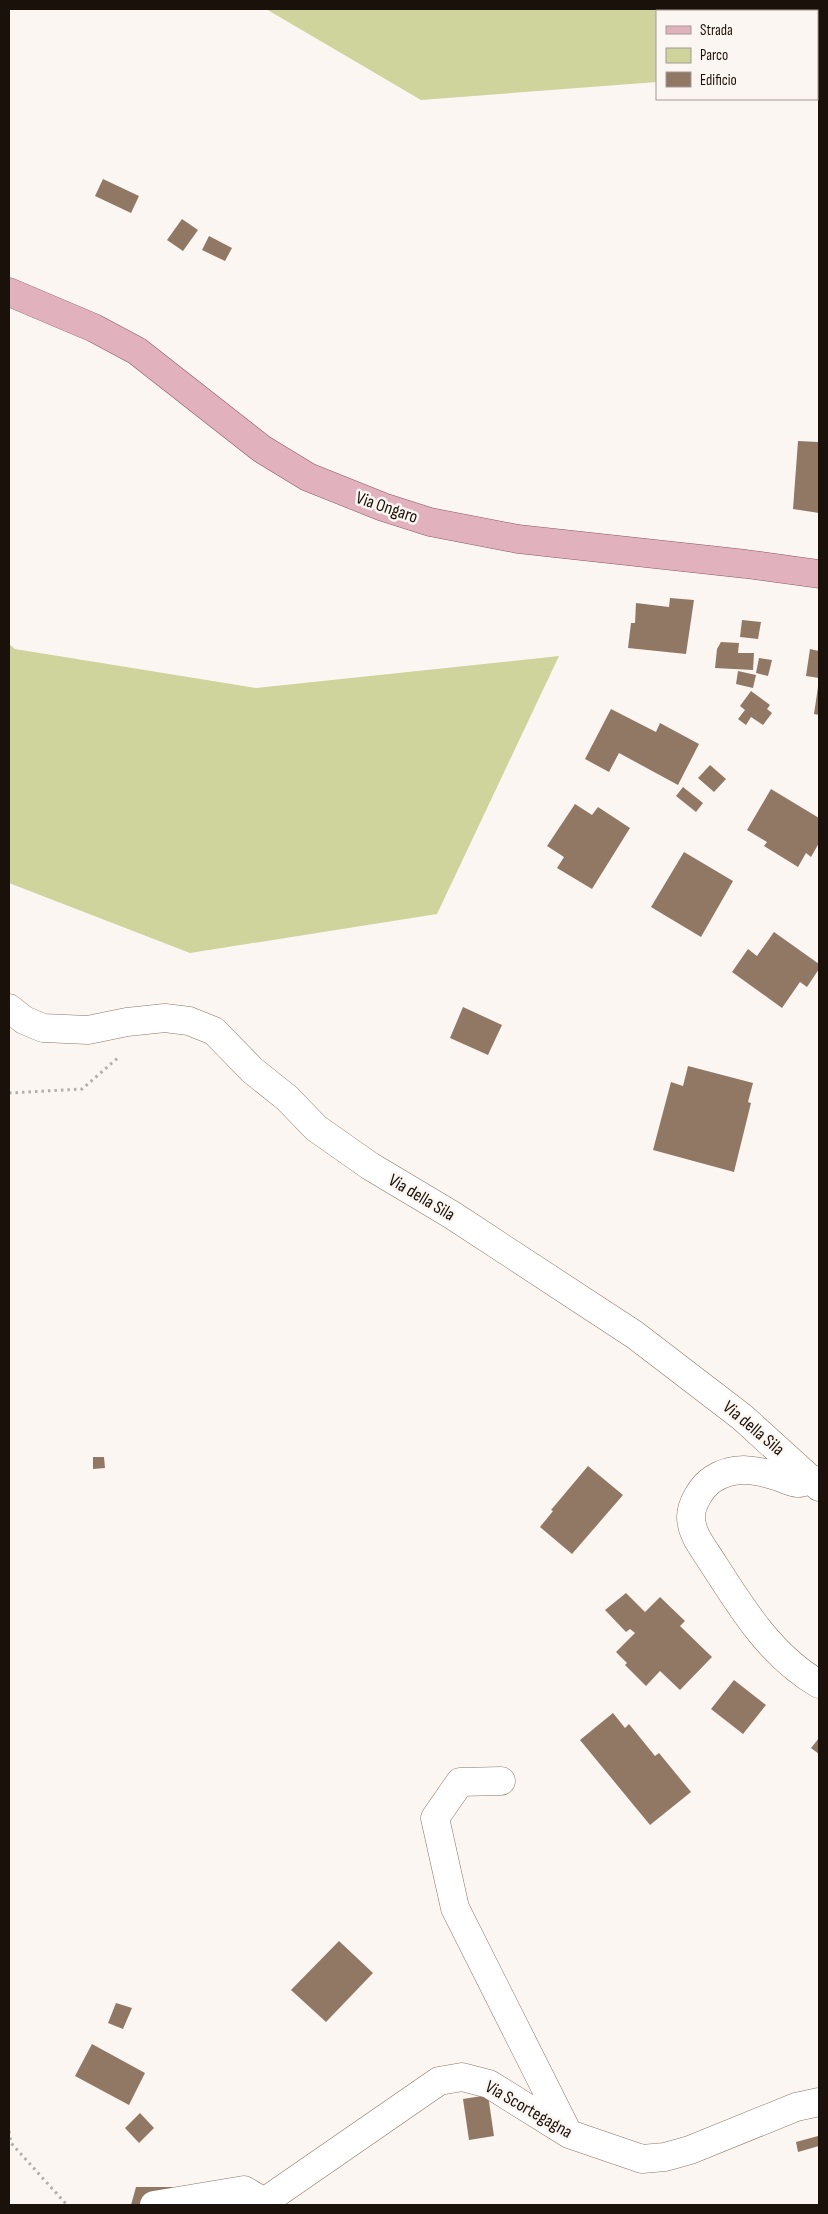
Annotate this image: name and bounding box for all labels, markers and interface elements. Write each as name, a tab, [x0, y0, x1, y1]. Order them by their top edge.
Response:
legend	[656, 10, 818, 100]
text: Strada	[700, 21, 733, 40]
text: Parco	[700, 46, 728, 65]
text: Edificio	[700, 71, 737, 90]
street label: Via Ongaro	[353, 487, 421, 528]
street label: Via della Sila	[385, 1169, 459, 1225]
street label: Via della Sila	[719, 1397, 789, 1460]
street label: Via Scortegagna	[481, 2076, 576, 2143]

